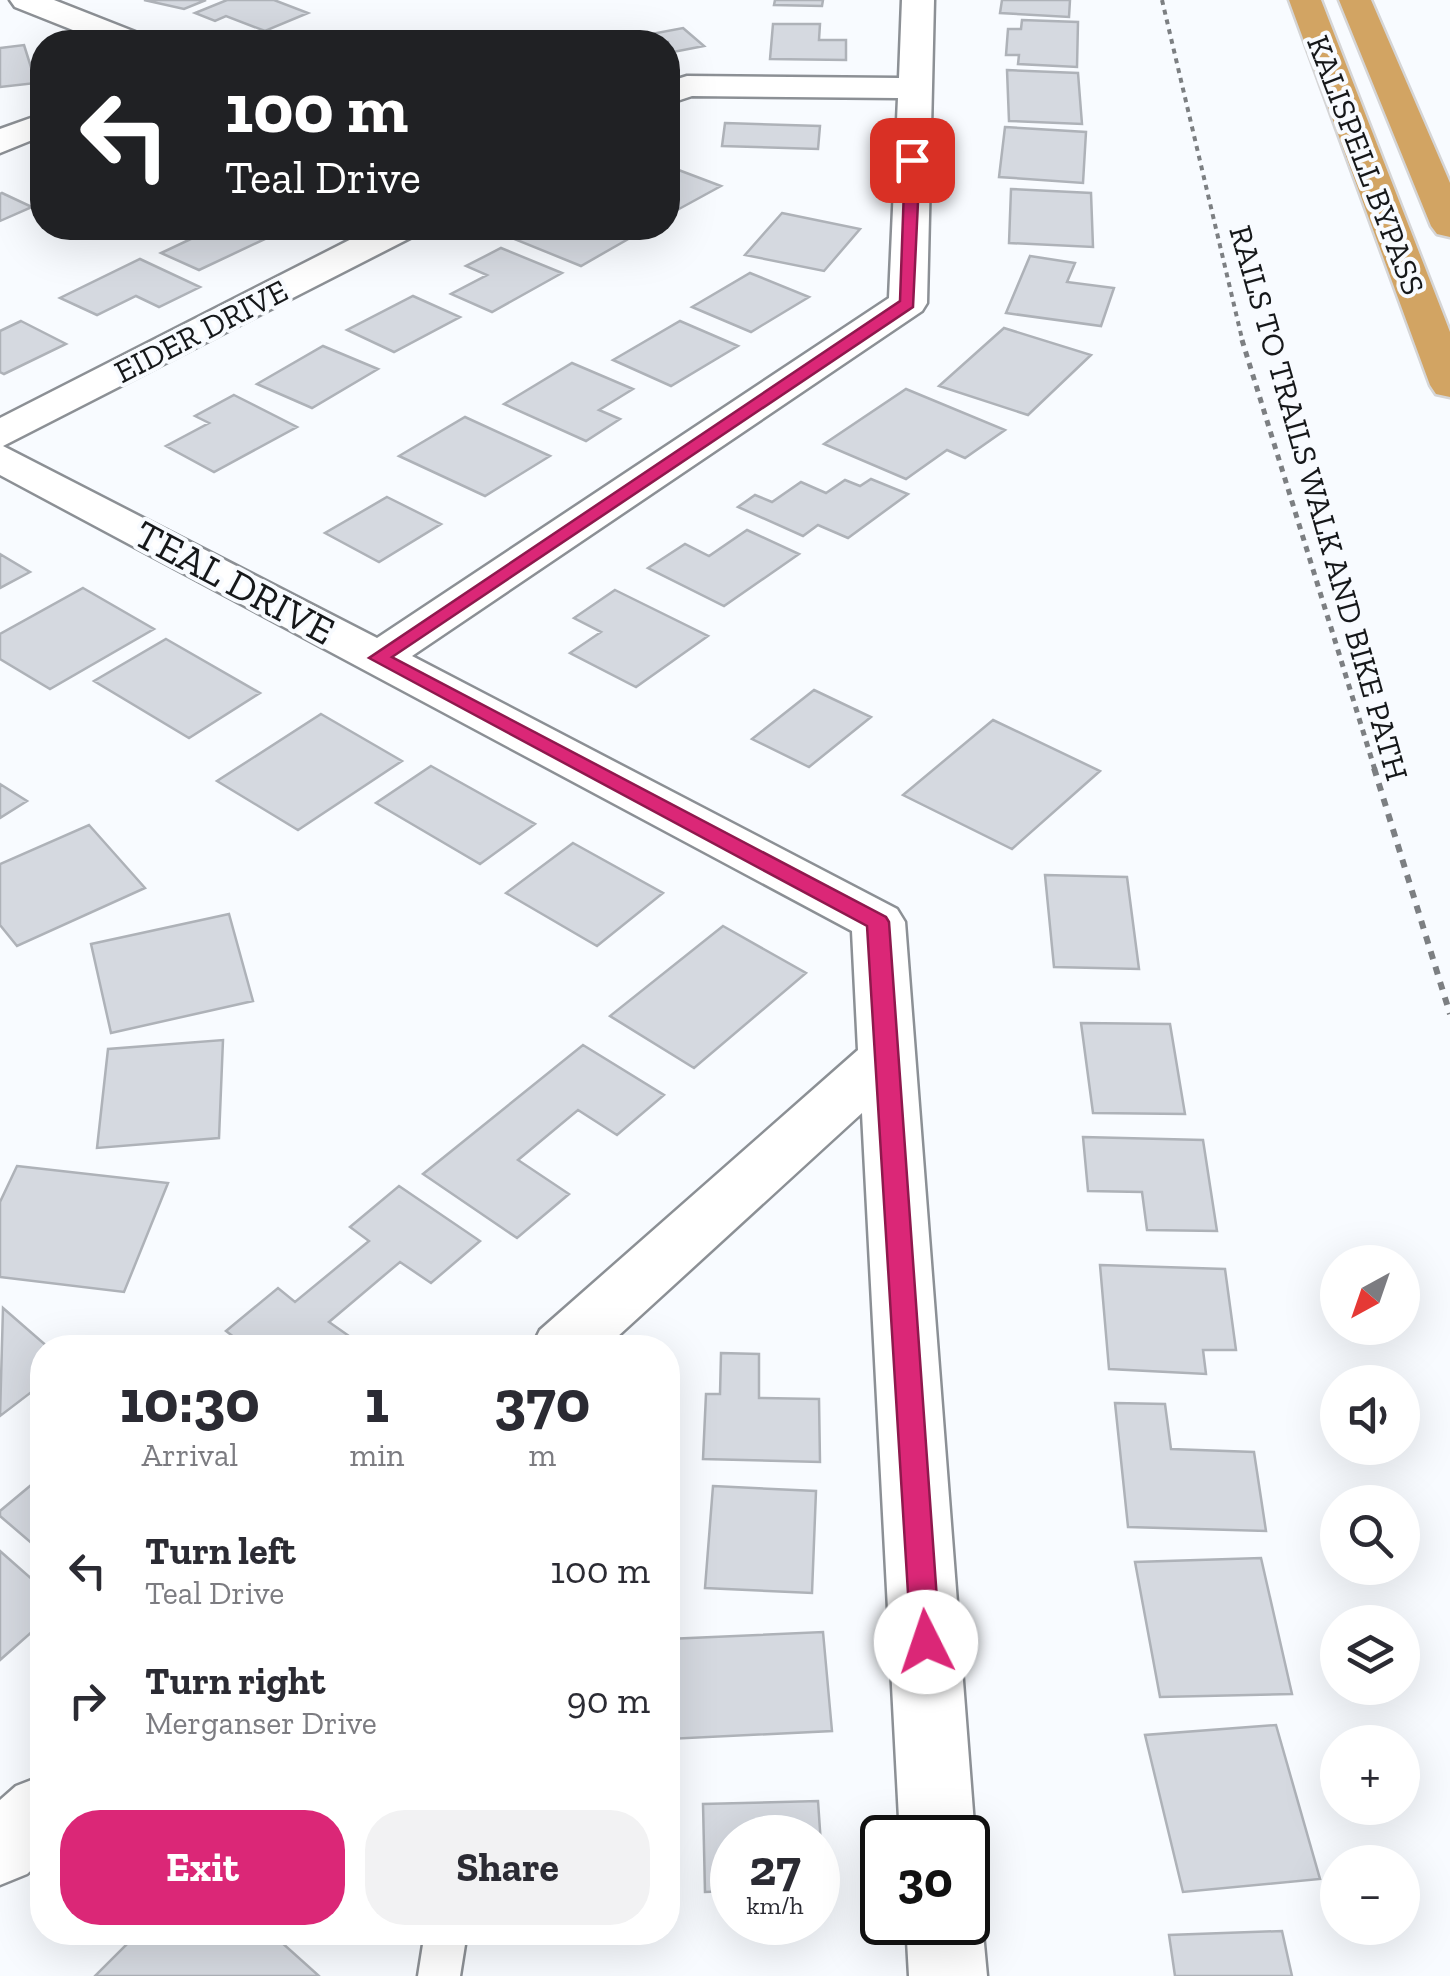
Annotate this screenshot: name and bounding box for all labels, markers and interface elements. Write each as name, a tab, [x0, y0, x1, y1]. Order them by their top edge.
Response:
street label: KALISPELL BYPASS	[1299, 30, 1433, 300]
text: 100 m	[225, 66, 408, 150]
icon: left	[60, 70, 190, 200]
pin	[870, 118, 955, 203]
icon: arrive	[885, 133, 940, 188]
text: Teal Drive	[225, 151, 421, 205]
street label: RAILS TO TRAILS WALK AND BIKE PATH	[1221, 221, 1417, 785]
street label: EIDER DRIVE	[108, 271, 294, 391]
street label: TEAL DRIVE	[127, 509, 343, 655]
north arrow	[1320, 1245, 1420, 1345]
map controls	[1320, 1245, 1420, 1945]
text: 10:30	[120, 1365, 260, 1437]
text: 1	[365, 1365, 389, 1437]
text: 370	[494, 1365, 590, 1437]
button: sound	[1320, 1365, 1420, 1465]
text: Arrival	[142, 1436, 238, 1474]
text: min	[350, 1436, 404, 1474]
text: m	[528, 1436, 556, 1474]
button: search	[1320, 1485, 1420, 1585]
text: Turn left	[145, 1528, 296, 1574]
icon: left	[60, 1543, 115, 1598]
text: 100 m	[550, 1547, 650, 1593]
text: Teal Drive	[145, 1574, 284, 1612]
position arrow	[874, 1590, 978, 1694]
button: layers	[1320, 1605, 1420, 1705]
text: Turn right	[145, 1658, 325, 1704]
icon: right	[60, 1673, 115, 1728]
text: 90 m	[567, 1677, 650, 1723]
text: Merganser Drive	[145, 1704, 377, 1742]
button: +	[1320, 1725, 1420, 1825]
button: Exit	[60, 1810, 345, 1925]
button: Share	[365, 1810, 650, 1925]
speed limit sign: 30	[860, 1815, 990, 1945]
text: 27	[749, 1838, 801, 1898]
button: −	[1320, 1845, 1420, 1945]
text: km/h	[746, 1890, 804, 1920]

